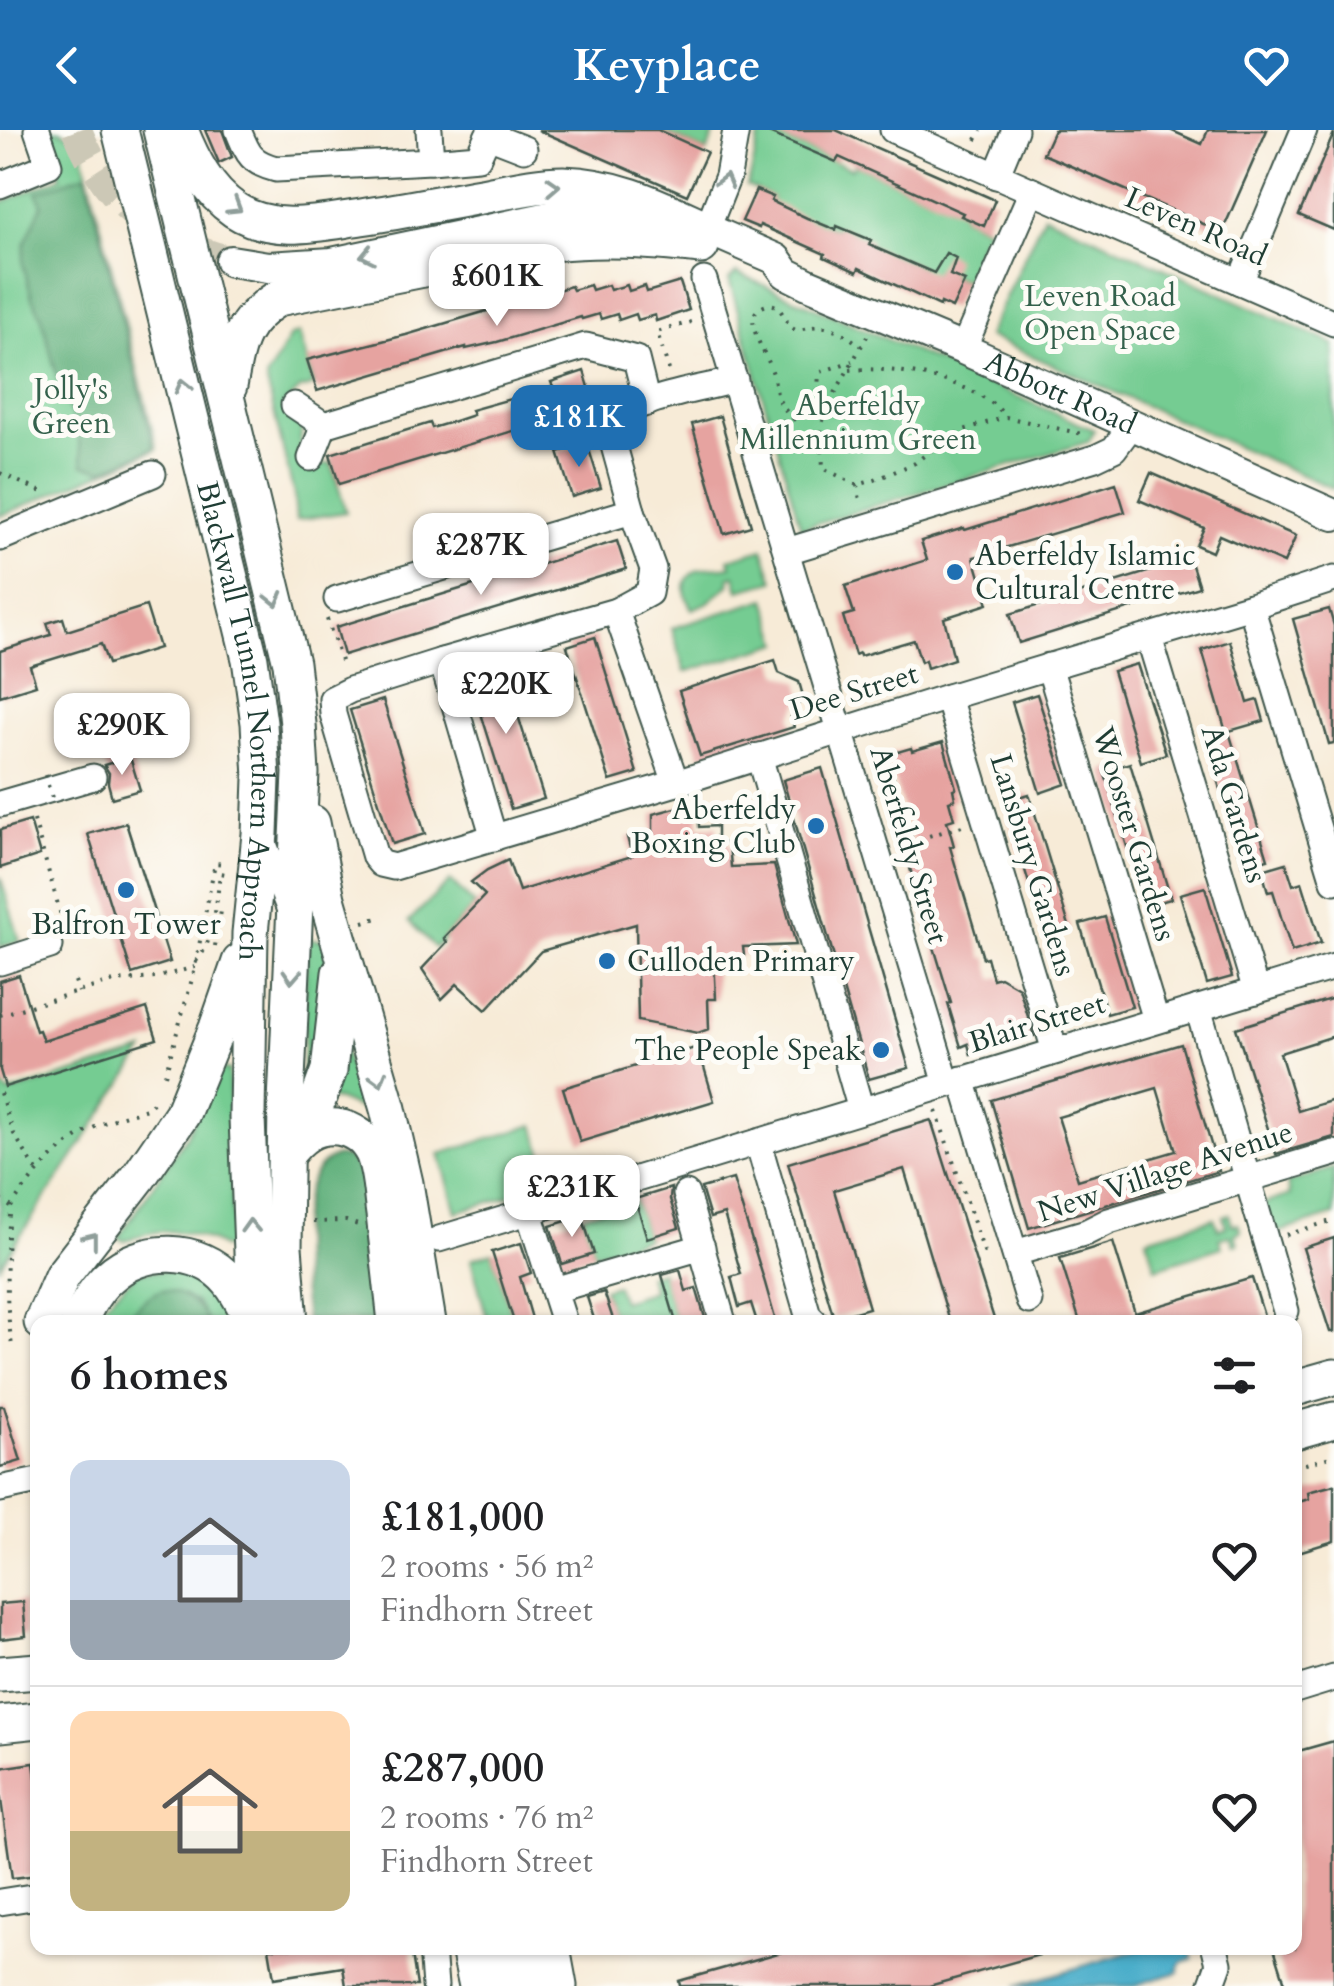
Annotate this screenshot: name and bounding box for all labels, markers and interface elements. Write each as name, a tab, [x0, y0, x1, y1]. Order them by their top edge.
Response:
text: Keyplace	[573, 35, 761, 96]
icon: back	[40, 38, 95, 93]
icon: heart	[1239, 38, 1294, 93]
one-way arrow	[714, 172, 735, 190]
one-way arrow	[545, 176, 561, 197]
street label: Leven Road	[1118, 177, 1274, 277]
one-way arrow	[224, 195, 242, 214]
one-way arrow	[359, 244, 376, 265]
pin: £601K	[427, 244, 567, 329]
text: £601K	[451, 254, 543, 298]
park label: Leven Road Open Space	[1024, 276, 1176, 351]
street label: Abbott Road	[978, 341, 1143, 445]
park label: Jolly's Green	[30, 369, 110, 444]
one-way arrow	[174, 378, 195, 395]
pin: £181K	[509, 385, 649, 470]
park label: Aberfeldy Millennium Green	[740, 385, 977, 460]
text: £181K	[533, 395, 625, 439]
street label: Blackwall Tunnel Northern Approach	[187, 477, 283, 961]
pin: £287K	[411, 513, 551, 598]
text: £287K	[435, 523, 527, 567]
place label: Aberfeldy Islamic Cultural Centre	[975, 535, 1196, 610]
marker: Aberfeldy Islamic Cultural Centre	[944, 561, 966, 583]
one-way arrow	[263, 590, 284, 607]
pin: £220K	[436, 652, 576, 737]
street label: Dee Street	[785, 653, 924, 731]
text: £220K	[460, 662, 552, 706]
pin: £290K	[52, 693, 192, 778]
text: £290K	[76, 703, 168, 747]
street label: Ada Gardens	[1191, 720, 1277, 888]
street label: Wooster Gardens	[1082, 721, 1186, 946]
street label: Aberfeldy Street	[860, 741, 959, 949]
street label: Lansbury Gardens	[980, 749, 1086, 981]
place label: Aberfeldy Boxing Club	[631, 789, 796, 864]
marker: Aberfeldy Boxing Club	[805, 815, 827, 837]
marker: Balfron Tower	[115, 879, 137, 901]
place label: Balfron Tower	[31, 904, 221, 945]
place label: Culloden Primary	[627, 941, 855, 982]
marker: Culloden Primary	[596, 950, 618, 972]
one-way arrow	[282, 968, 303, 984]
street label: Blair Street	[964, 983, 1111, 1063]
place label: The People Speak	[634, 1030, 861, 1071]
marker: The People Speak	[870, 1039, 892, 1061]
one-way arrow	[367, 1070, 388, 1087]
street label: New Village Avenue	[1032, 1111, 1298, 1233]
pin: £231K	[502, 1155, 642, 1240]
text: £231K	[526, 1165, 618, 1209]
one-way arrow	[240, 1217, 261, 1233]
one-way arrow	[79, 1232, 96, 1250]
text: 6 homes	[70, 1347, 228, 1404]
icon: filters	[1207, 1348, 1262, 1403]
text: £181,000	[380, 1488, 544, 1545]
icon: home	[150, 1500, 270, 1620]
icon: heart	[1207, 1533, 1262, 1588]
text: 2 rooms · 56 m²	[380, 1545, 593, 1589]
text: Findhorn Street	[380, 1589, 593, 1633]
text: £287,000	[380, 1739, 544, 1796]
icon: home	[150, 1751, 270, 1871]
icon: heart	[1207, 1784, 1262, 1839]
text: 2 rooms · 76 m²	[380, 1796, 593, 1840]
text: Findhorn Street	[380, 1840, 593, 1884]

